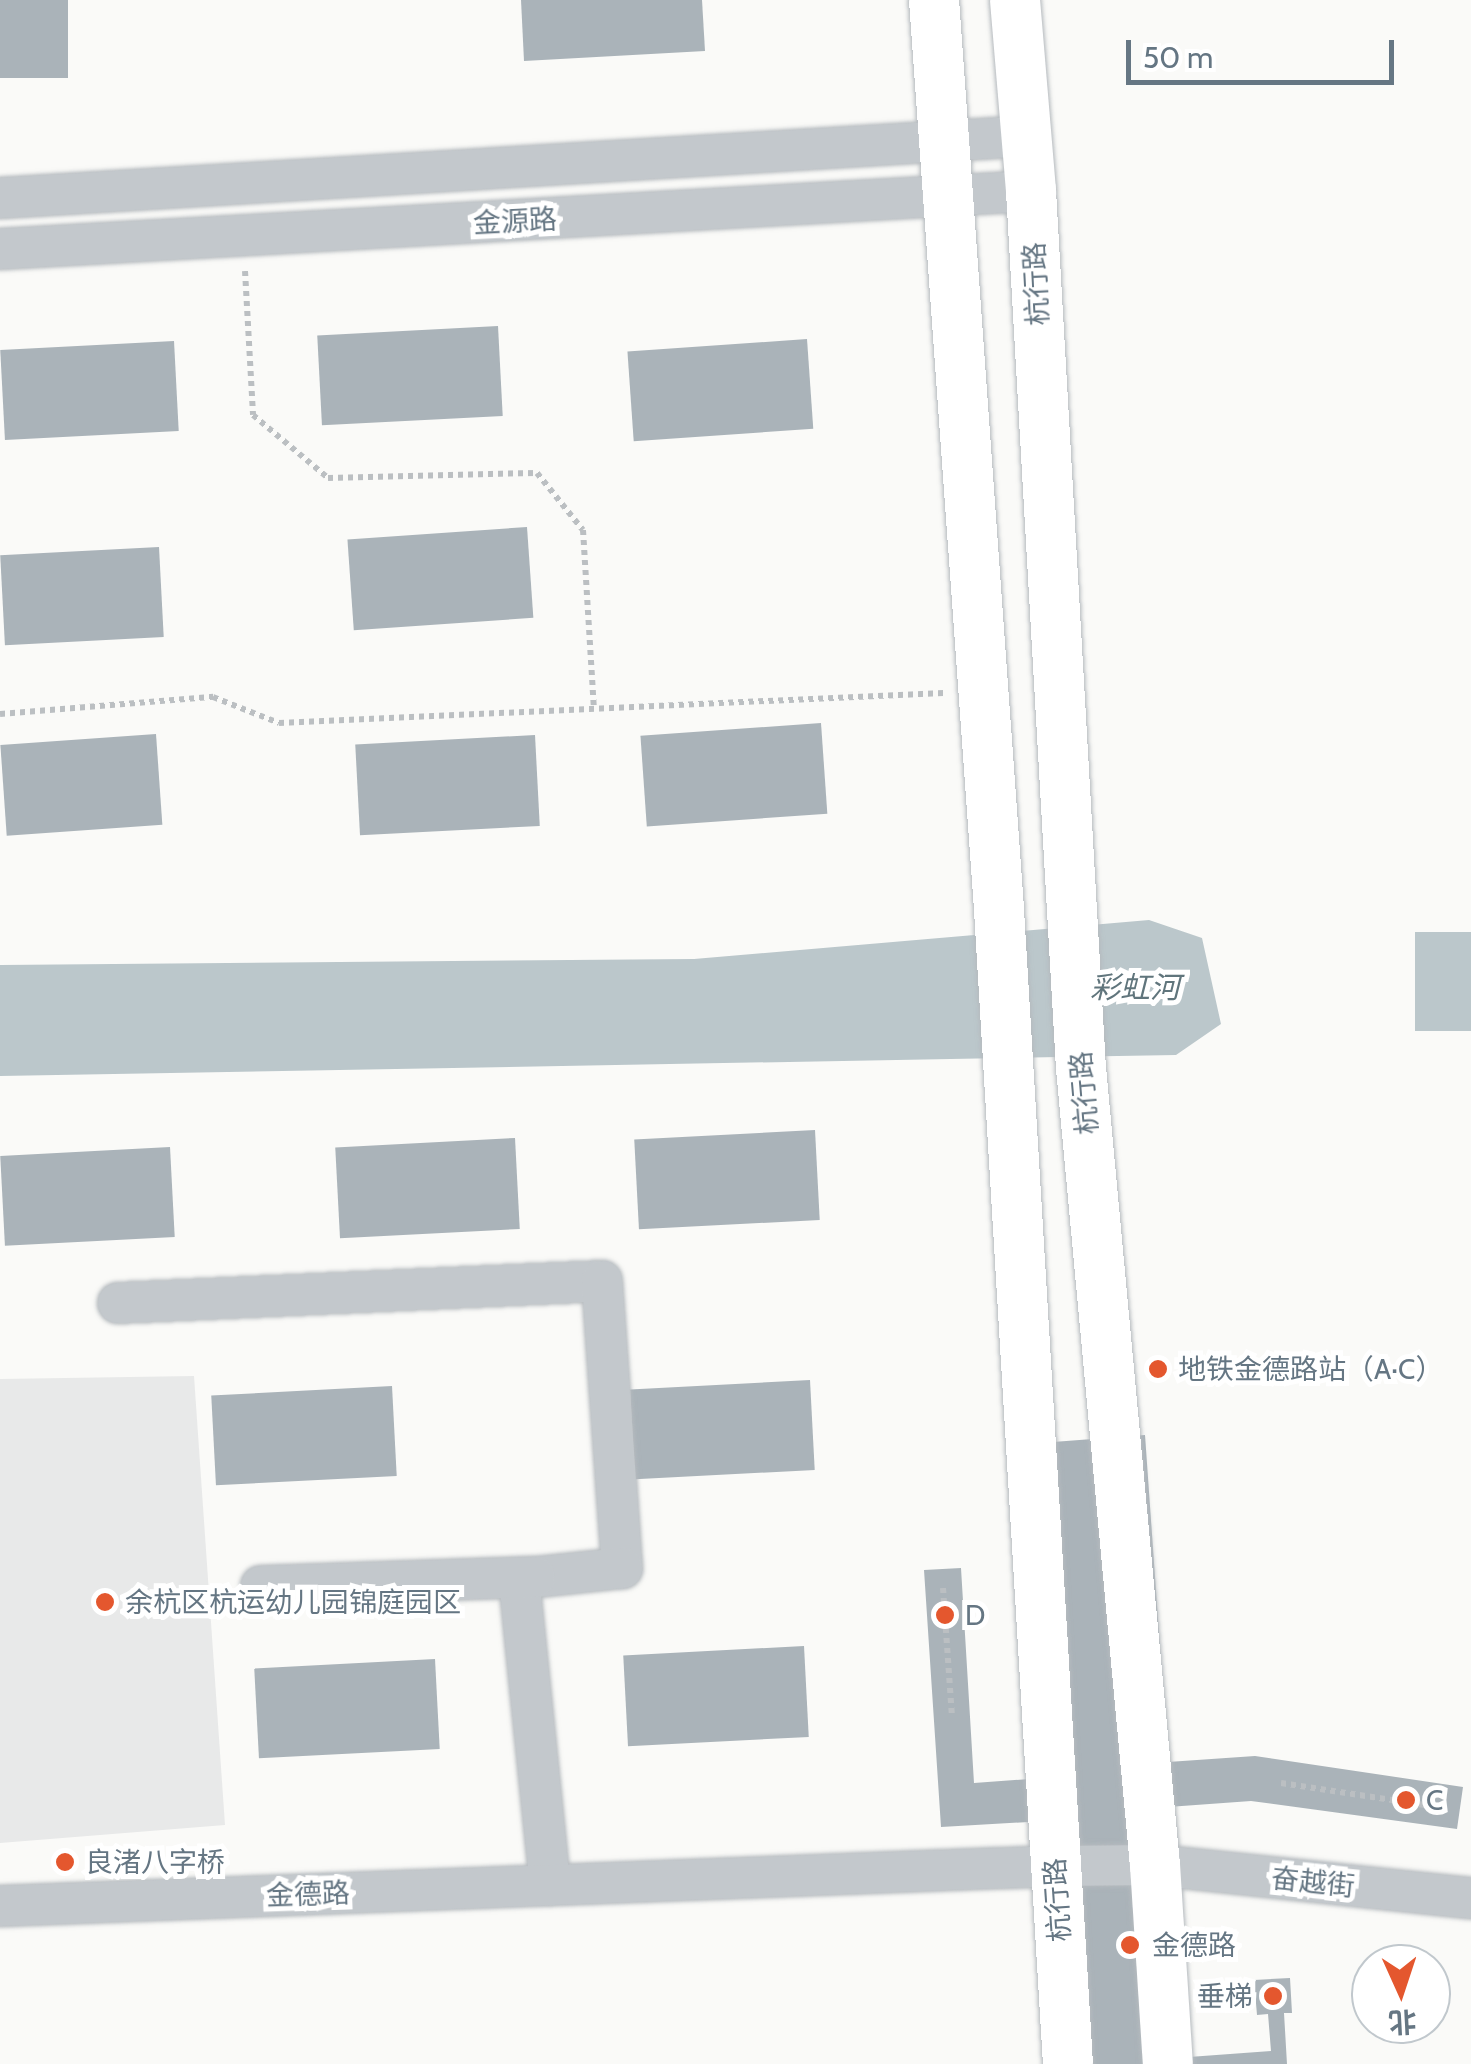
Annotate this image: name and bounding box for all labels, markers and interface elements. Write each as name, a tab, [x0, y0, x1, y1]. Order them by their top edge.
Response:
scale bar	[1131, 20, 1398, 82]
text: 50 m	[1143, 39, 1213, 76]
street label: 金源路	[472, 202, 558, 240]
street label: 杭行路	[1017, 241, 1055, 327]
water label: 彩虹河	[1090, 970, 1180, 1006]
street label: 杭行路	[1064, 1050, 1104, 1136]
place label: 地铁金德路站（A·C）	[1178, 1352, 1443, 1386]
marker: 地铁金德路站（A·C）	[1147, 1358, 1169, 1380]
place label: 余杭区杭运幼儿园锦庭园区	[125, 1585, 461, 1619]
marker: 余杭区杭运幼儿园锦庭园区	[94, 1591, 116, 1613]
place label: D	[965, 1598, 985, 1632]
marker: D	[934, 1604, 956, 1626]
place label: C	[1426, 1783, 1443, 1817]
marker: C	[1395, 1789, 1417, 1811]
place label: 良渚八字桥	[85, 1845, 225, 1879]
marker: 良渚八字桥	[54, 1851, 76, 1873]
street label: 杭行路	[1037, 1857, 1077, 1943]
street label: 奋越街	[1269, 1861, 1357, 1903]
street label: 金德路	[265, 1876, 351, 1912]
place label: 金德路	[1152, 1928, 1236, 1962]
marker: 金德路	[1117, 1932, 1143, 1958]
north arrow	[1351, 1944, 1451, 2044]
place label: 垂梯	[1197, 1979, 1253, 2013]
marker: 垂梯	[1262, 1985, 1284, 2007]
text: 北	[1388, 2004, 1417, 2040]

